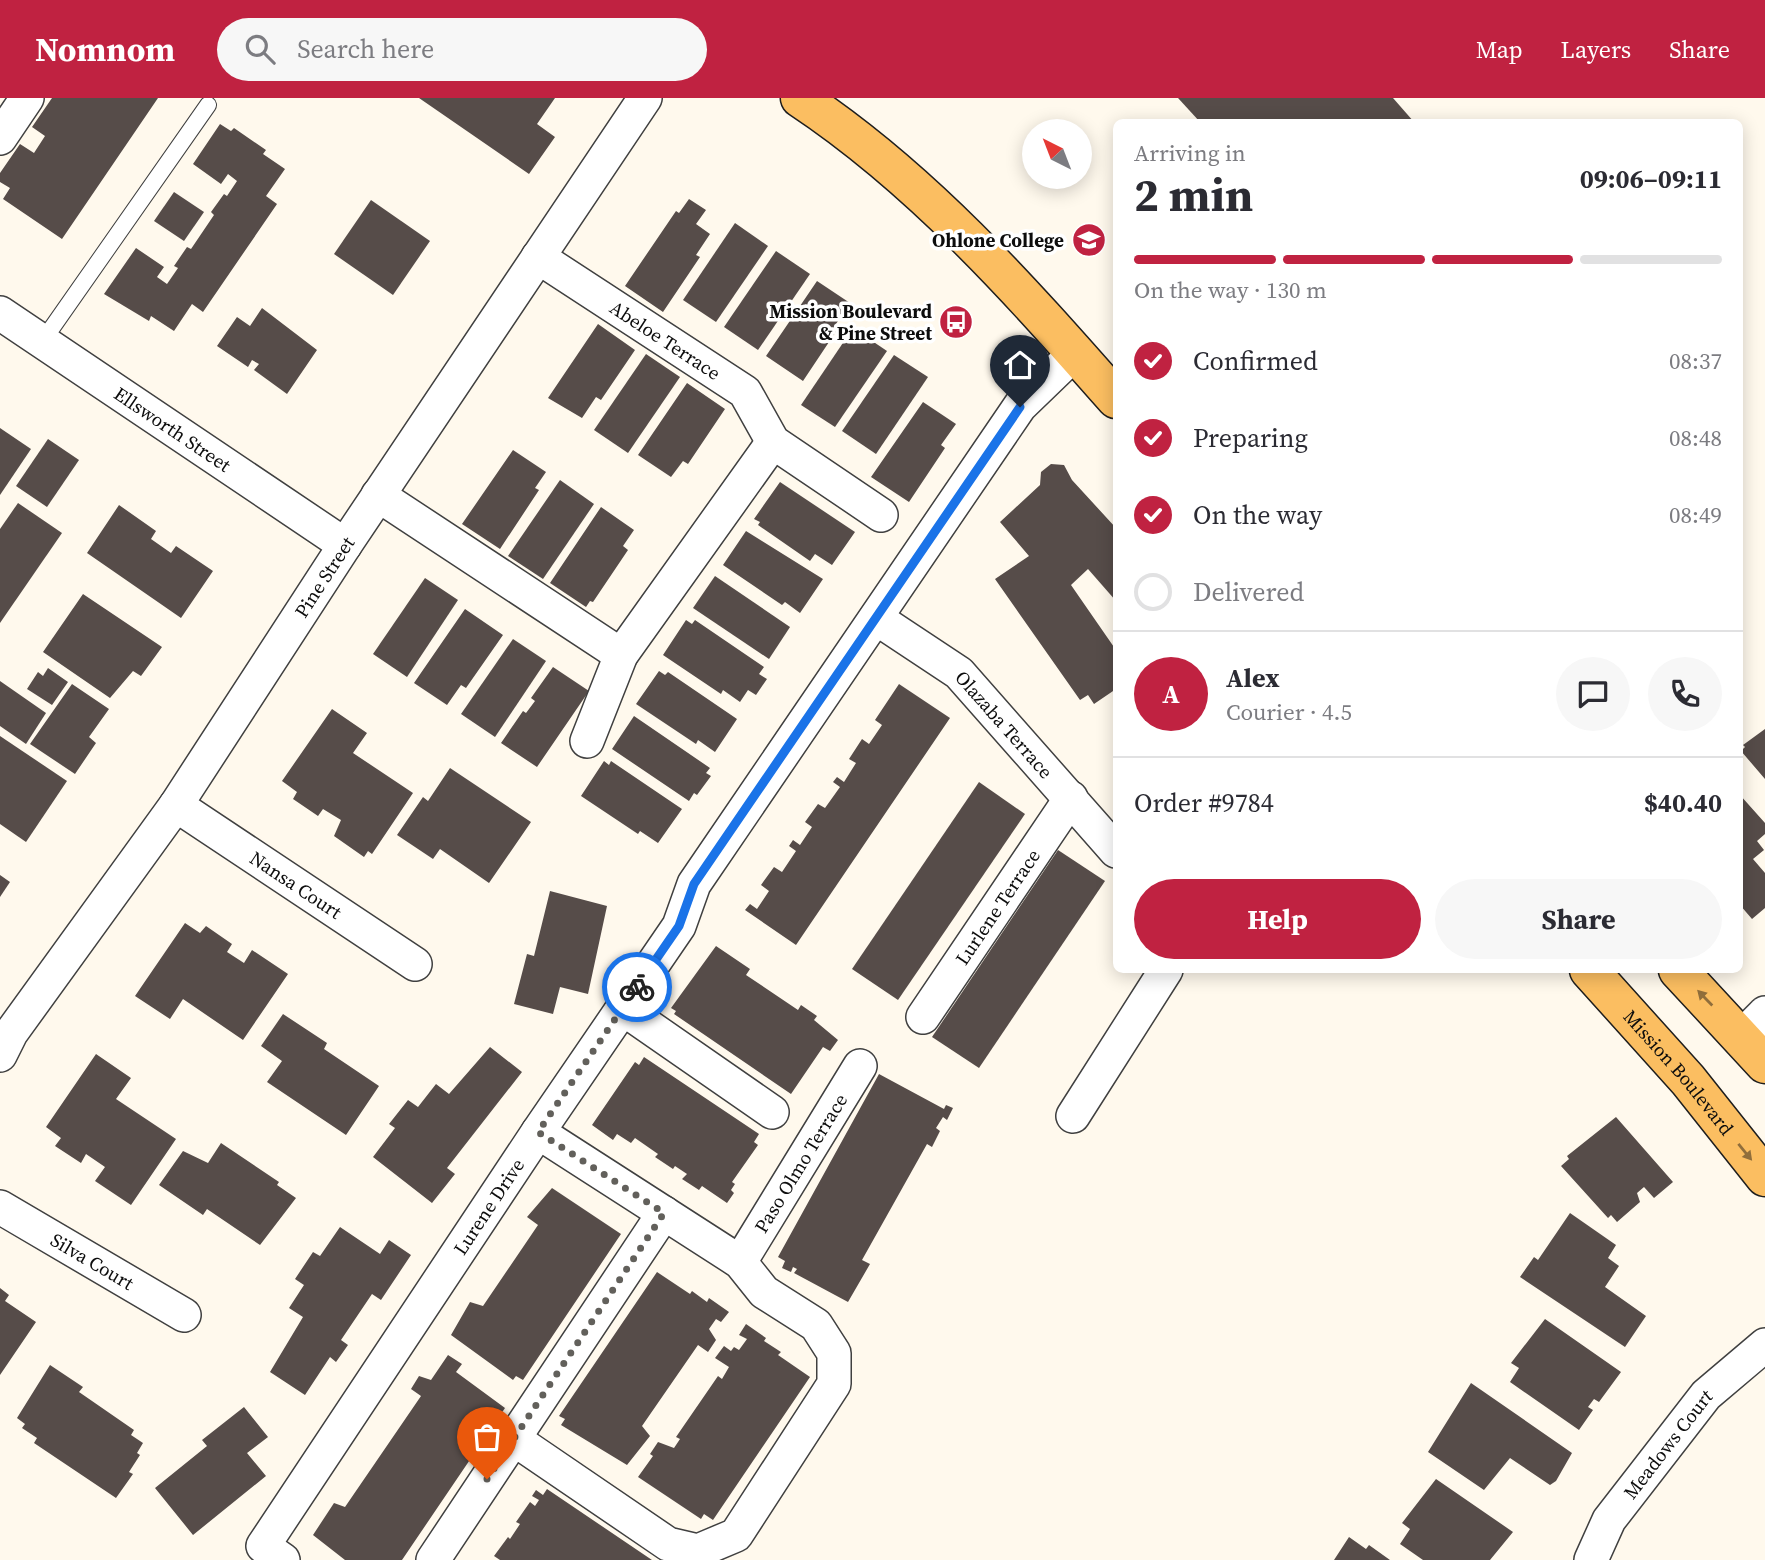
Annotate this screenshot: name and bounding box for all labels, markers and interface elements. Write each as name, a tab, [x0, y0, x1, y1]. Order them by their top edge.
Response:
search box	[217, 18, 707, 81]
text: Nomnom	[35, 27, 175, 72]
icon: search	[241, 30, 279, 68]
text: Search here	[297, 31, 434, 67]
text: Map	[1476, 33, 1523, 66]
text: Layers	[1561, 33, 1631, 66]
text: Share	[1669, 33, 1730, 66]
north arrow	[1022, 119, 1092, 189]
map controls	[1022, 119, 1092, 189]
text: Arriving in	[1134, 137, 1246, 169]
text: 09:06–09:11	[1580, 161, 1722, 197]
text: 2 min	[1134, 163, 1253, 226]
school or university icon: Ohlone College	[1070, 221, 1108, 259]
place label: Ohlone College	[932, 227, 1064, 253]
text: On the way · 130 m	[1134, 274, 1327, 306]
street label: Abeloe Terrace	[605, 294, 726, 386]
place label: Mission Boulevard & Pine Street	[769, 298, 932, 346]
bus stop icon: Mission Boulevard & Pine Street	[937, 303, 975, 341]
pin	[990, 335, 1050, 407]
icon: check	[1134, 342, 1172, 380]
text: Confirmed	[1193, 343, 1318, 379]
text: 08:37	[1669, 345, 1722, 377]
icon: home	[1001, 346, 1039, 384]
street label: Ellsworth Street	[109, 381, 237, 478]
icon: check	[1134, 419, 1172, 457]
text: Preparing	[1193, 420, 1308, 456]
text: 08:48	[1669, 422, 1722, 454]
icon: check	[1134, 496, 1172, 534]
text: On the way	[1193, 497, 1322, 533]
text: 08:49	[1669, 499, 1722, 531]
street label: Pine Street	[288, 531, 361, 623]
text: Delivered	[1193, 574, 1304, 610]
button: chat	[1556, 657, 1630, 731]
button: phone	[1648, 657, 1722, 731]
text: Alex	[1226, 660, 1280, 696]
street label: Olazaba Terrace	[950, 665, 1059, 784]
text: A	[1162, 676, 1180, 712]
text: Courier · 4.5	[1226, 696, 1352, 728]
text: Order #9784	[1134, 785, 1274, 821]
text: $40.40	[1644, 785, 1722, 821]
street label: Lurlene Terrace	[949, 844, 1046, 970]
street label: Nansa Court	[245, 845, 348, 925]
button: Help	[1134, 879, 1421, 959]
button: Share	[1435, 879, 1722, 959]
courier	[602, 952, 672, 1022]
icon: bike	[618, 968, 656, 1006]
one-way arrow	[1698, 990, 1714, 1007]
street label: Mission Boulevard	[1618, 1004, 1740, 1140]
street label: Paso Olmo Terrace	[748, 1088, 853, 1238]
one-way arrow	[1737, 1143, 1752, 1160]
street label: Lurene Drive	[447, 1153, 530, 1260]
street label: Silva Court	[46, 1227, 139, 1296]
street label: Meadows Court	[1617, 1382, 1718, 1504]
pin	[457, 1407, 517, 1479]
icon: bag	[468, 1418, 506, 1456]

